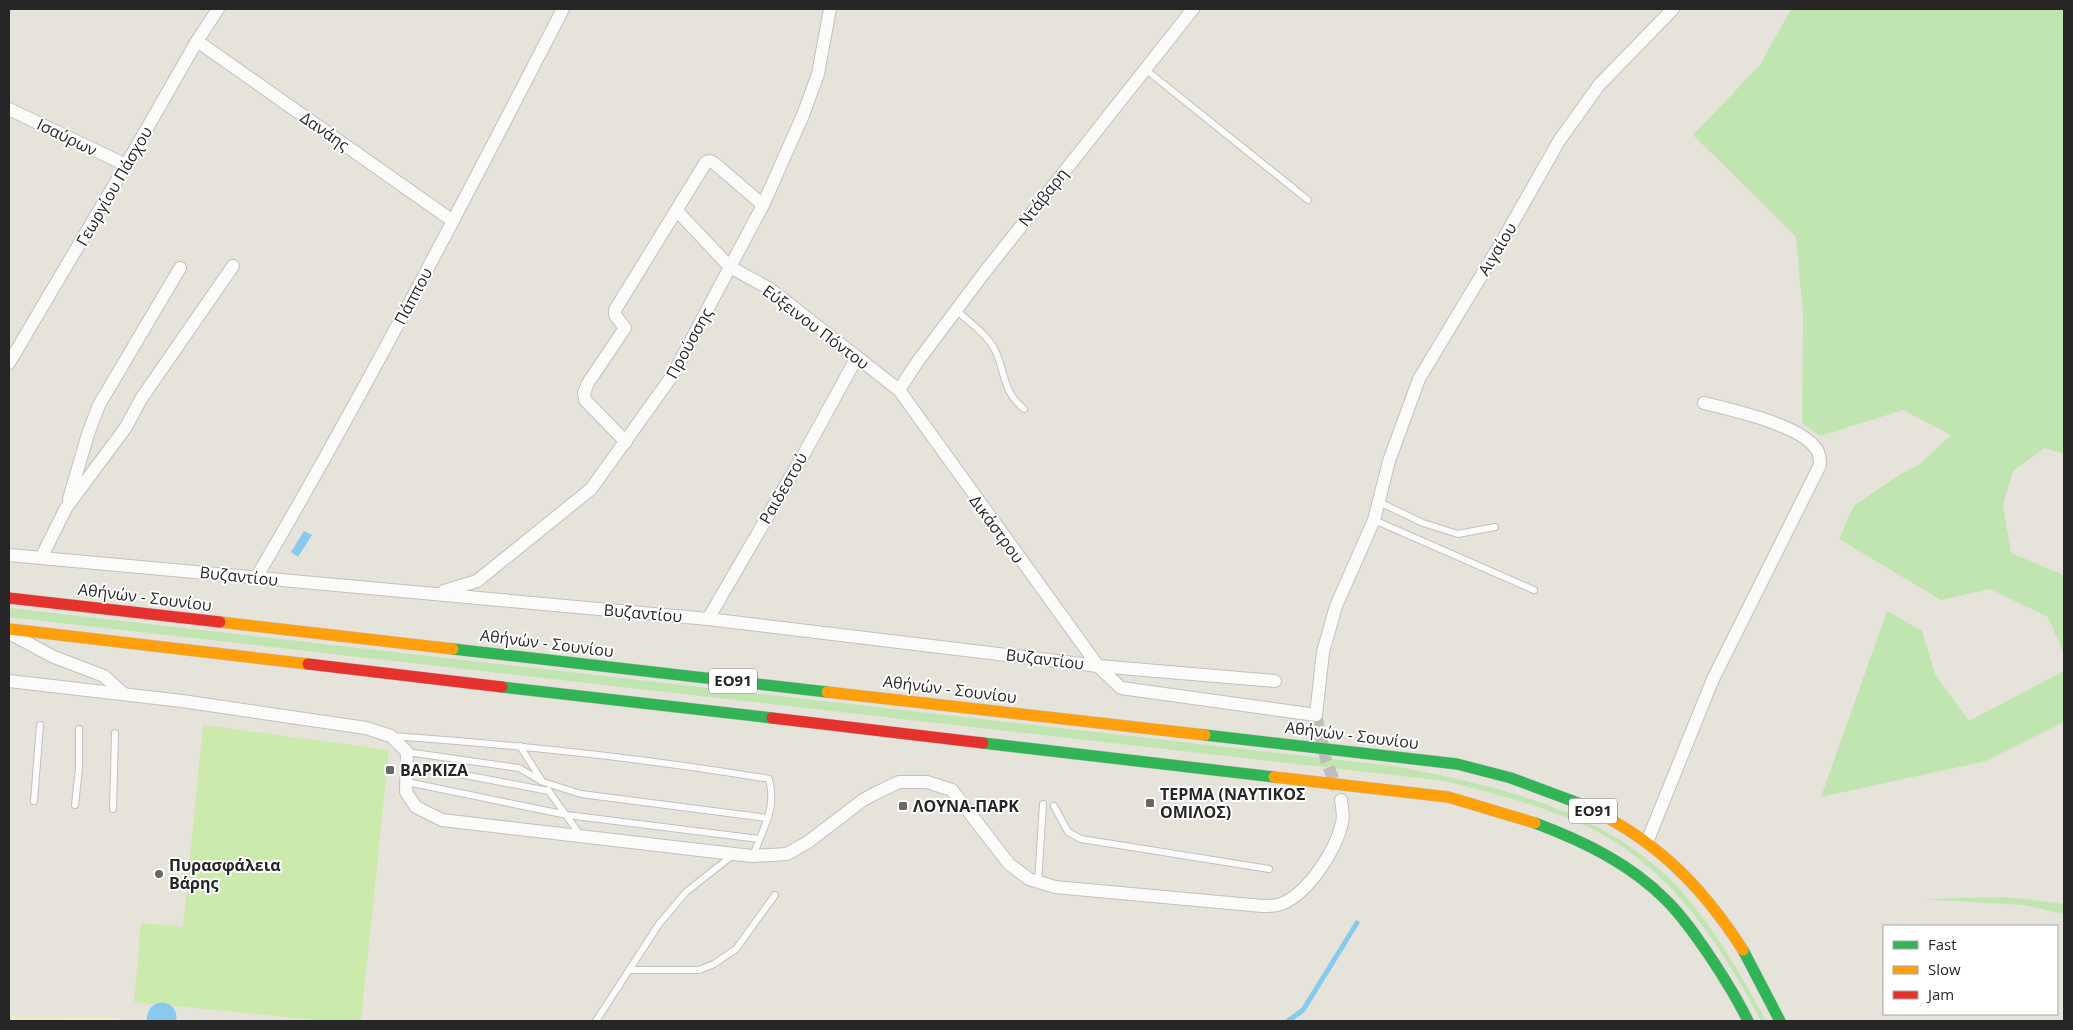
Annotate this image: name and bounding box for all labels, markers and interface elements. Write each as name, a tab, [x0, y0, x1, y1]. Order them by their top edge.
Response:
street label: Δανάης	[296, 106, 354, 156]
street label: Ισαύρων	[33, 113, 101, 161]
street label: Γεωργίου Πάσχου	[71, 122, 157, 250]
street label: Ντάβαρη	[1013, 163, 1073, 231]
street label: Αιγαίου	[1473, 218, 1521, 280]
street label: Πάππου	[389, 264, 437, 328]
street label: Εύξεινου Πόντου	[758, 280, 874, 374]
street label: Προύσσης	[661, 303, 718, 382]
street label: Ραιδεστού	[754, 448, 812, 528]
street label: Δικάστρου	[965, 490, 1029, 568]
street label: Βυζαντίου	[199, 561, 279, 591]
street label: Αθήνών - Σουνίου	[77, 578, 213, 616]
street label: Βυζαντίου	[603, 599, 683, 627]
street label: Αθήνών - Σουνίου	[479, 624, 615, 662]
street label: Βυζαντίου	[1005, 643, 1085, 675]
road number: ΕΟ91	[709, 668, 757, 694]
street label: Αθήνών - Σουνίου	[882, 670, 1018, 708]
street label: Αθήνών - Σουνίου	[1284, 716, 1420, 754]
place label: ΒΑΡΚΙΖΑ	[400, 759, 469, 781]
marker: ΒΑΡΚΙΖΑ	[384, 764, 396, 776]
place label: ΤΕΡΜΑ (ΝΑΥΤΙΚΟΣ ΟΜΙΛΟΣ)	[1160, 783, 1305, 823]
place label: ΛΟΥΝΑ-ΠΑΡΚ	[913, 795, 1019, 817]
marker: ΤΕΡΜΑ (ΝΑΥΤΙΚΟΣ ΟΜΙΛΟΣ)	[1144, 797, 1156, 809]
road number: ΕΟ91	[1569, 798, 1617, 824]
marker: ΛΟΥΝΑ-ΠΑΡΚ	[897, 800, 909, 812]
place label: Πυρασφάλεια Βάρης	[169, 854, 281, 894]
marker: Πυρασφάλεια Βάρης	[153, 868, 165, 880]
legend	[1883, 925, 2058, 1015]
text: Fast	[1928, 934, 1957, 954]
text: Slow	[1928, 959, 1961, 979]
text: Jam	[1926, 984, 1954, 1004]

